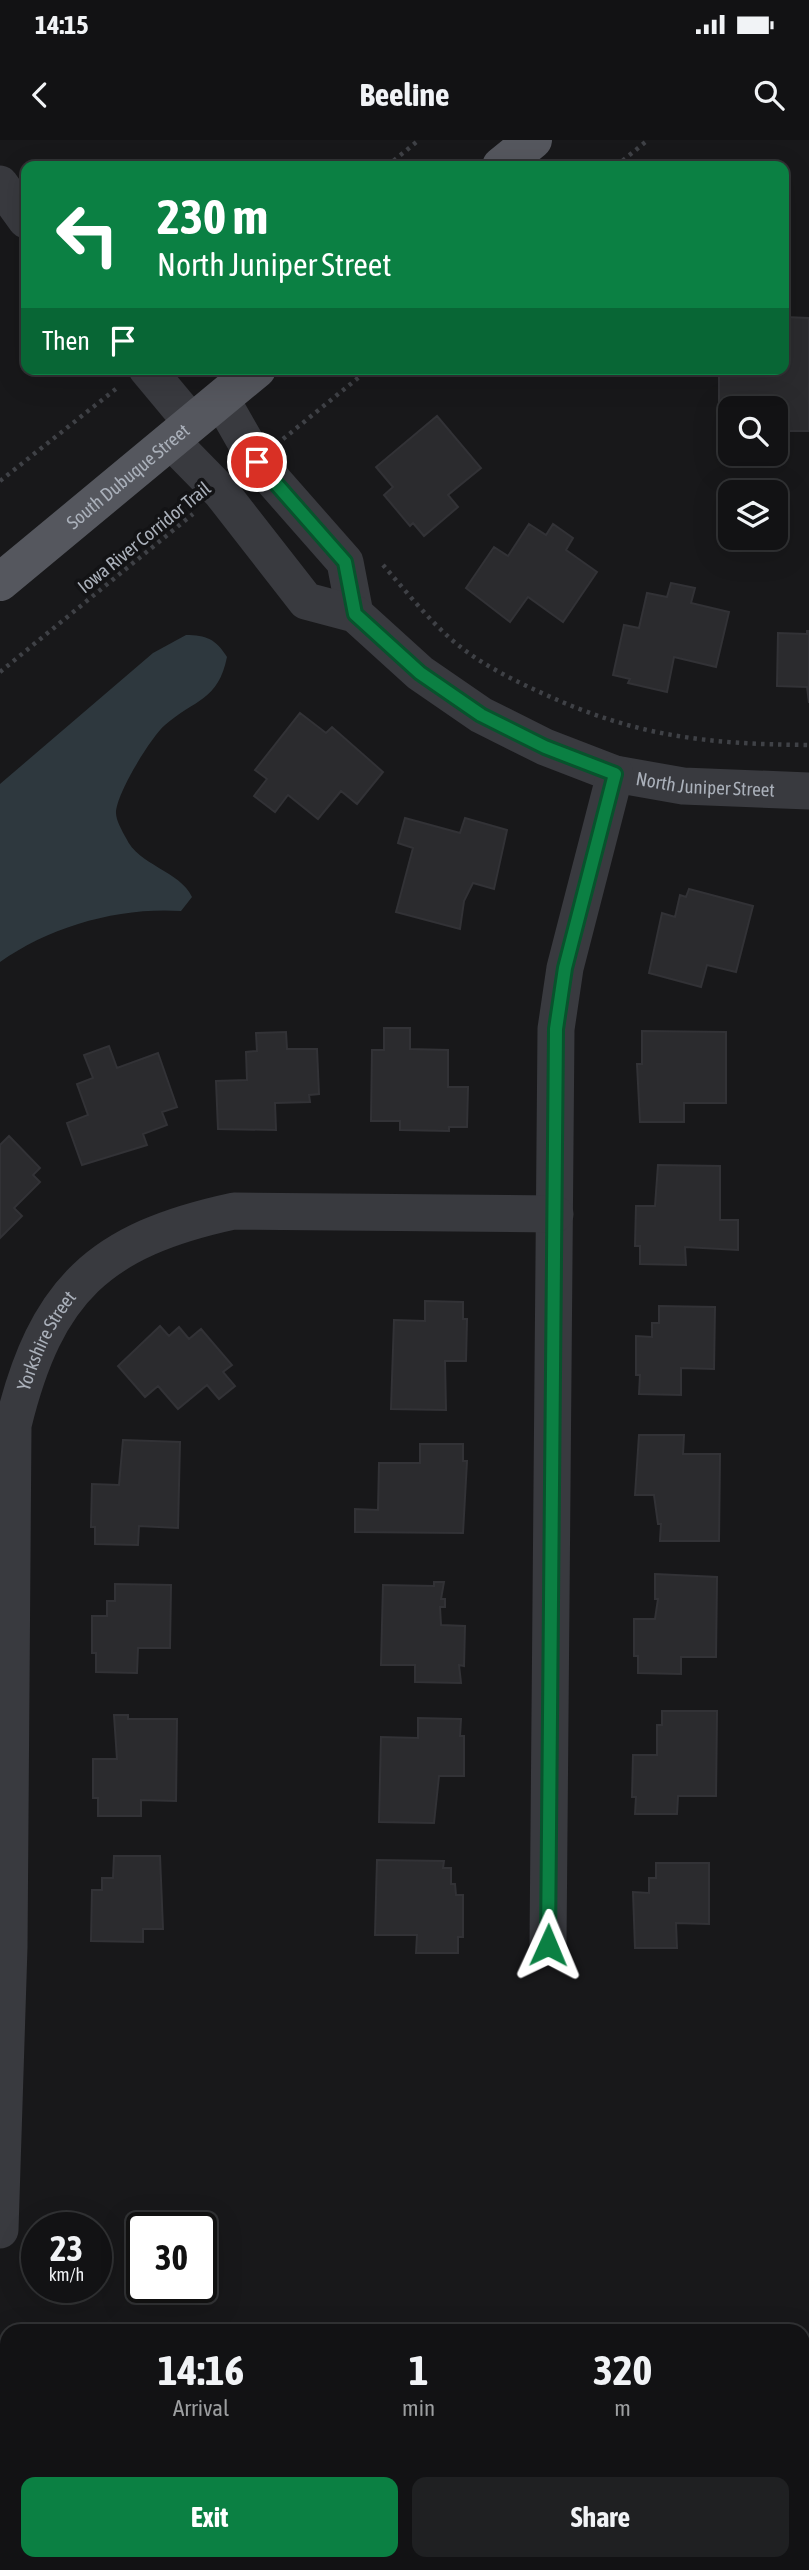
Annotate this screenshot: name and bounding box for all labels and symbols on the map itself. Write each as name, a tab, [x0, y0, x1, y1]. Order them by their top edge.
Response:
street label: South Dubuque Street	[62, 419, 194, 533]
pin	[227, 432, 287, 492]
street label: Iowa River Corridor Trail	[73, 477, 215, 597]
street label: North Juniper Street	[634, 767, 775, 801]
street label: Yorkshire Street	[12, 1286, 80, 1393]
position arrow	[511, 1908, 585, 1982]
speed limit sign: 30	[126, 2212, 217, 2303]

